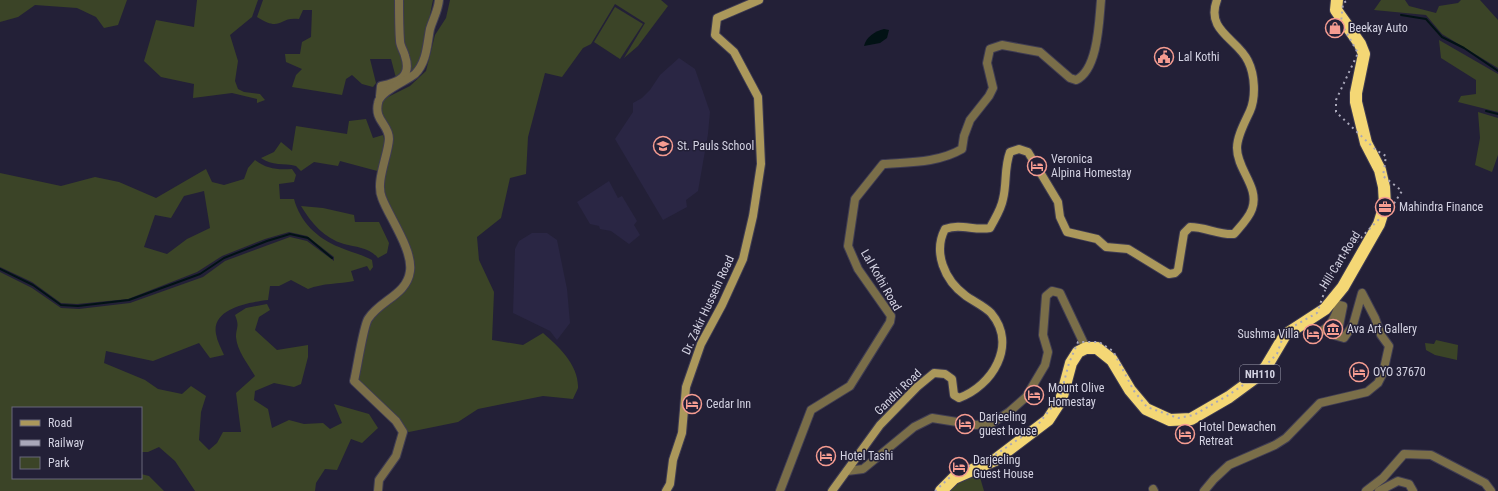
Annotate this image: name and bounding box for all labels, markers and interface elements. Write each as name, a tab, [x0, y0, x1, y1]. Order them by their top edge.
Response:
shop icon: Beekay Auto	[1324, 17, 1346, 39]
place label: Beekay Auto	[1349, 21, 1408, 35]
public building icon: Lal Kothi	[1153, 46, 1175, 68]
place label: Lal Kothi	[1178, 50, 1219, 64]
school or university icon: St. Pauls School	[652, 135, 674, 157]
place label: St. Pauls School	[677, 139, 754, 153]
place label: Veronica Alpina Homestay	[1051, 152, 1131, 180]
hotel icon: Veronica Alpina Homestay	[1026, 155, 1048, 177]
office icon: Mahindra Finance	[1374, 196, 1396, 218]
place label: Mahindra Finance	[1399, 200, 1483, 214]
street label: Hill Cart Road	[1317, 229, 1363, 291]
street label: Lal Kothi Road	[858, 247, 904, 313]
street label: Dr. Zakir Hussein Road	[679, 253, 737, 357]
museum icon: Ava Art Gallery	[1322, 318, 1344, 340]
place label: Ava Art Gallery	[1347, 322, 1417, 336]
hotel icon: Sushma Villa	[1302, 323, 1324, 345]
place label: Sushma Villa	[1237, 327, 1299, 341]
hotel icon: OYO 37670	[1348, 361, 1370, 383]
road number: NH110	[1240, 365, 1280, 383]
place label: OYO 37670	[1373, 365, 1426, 379]
street label: Gandhi Road	[872, 366, 924, 418]
place label: Mount Olive Homestay	[1048, 381, 1105, 409]
hotel icon: Mount Olive Homestay	[1023, 384, 1045, 406]
hotel icon: Cedar Inn	[681, 393, 703, 415]
place label: Cedar Inn	[706, 397, 751, 411]
legend	[12, 407, 142, 479]
place label: Darjeeling guest house	[979, 410, 1037, 438]
hotel icon: Darjeeling guest house	[954, 413, 976, 435]
text: Road	[48, 416, 72, 430]
place label: Hotel Dewachen Retreat	[1199, 420, 1276, 448]
hotel icon: Hotel Dewachen Retreat	[1174, 423, 1196, 445]
text: Railway	[48, 436, 84, 450]
hotel icon: Hotel Tashi	[815, 445, 837, 467]
place label: Hotel Tashi	[840, 449, 893, 463]
place label: Darjeeling Guest House	[973, 453, 1034, 481]
text: Park	[48, 456, 70, 470]
hotel icon: Darjeeling Guest House	[948, 456, 970, 478]

